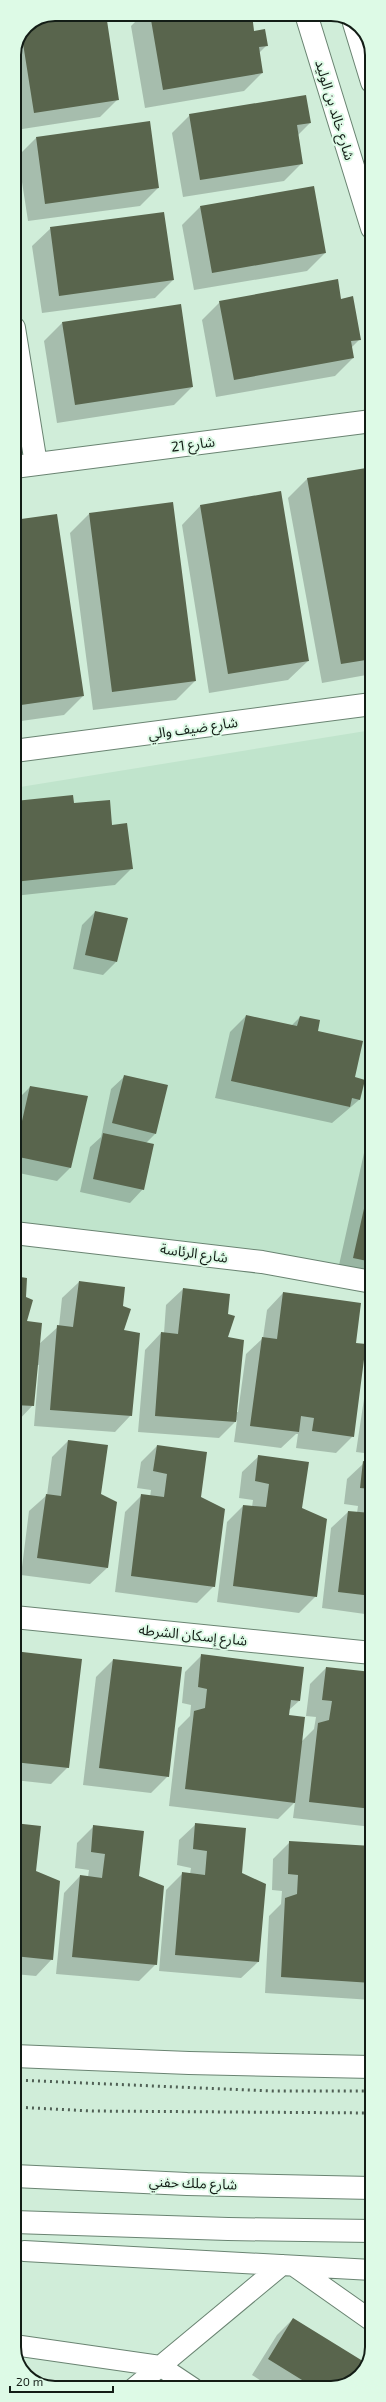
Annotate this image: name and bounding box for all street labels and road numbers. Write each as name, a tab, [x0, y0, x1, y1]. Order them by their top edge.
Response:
street label: شارع خالد بن الوليد	[309, 58, 359, 163]
street label: شارع 21	[170, 432, 216, 458]
street label: شارع ضيف والي	[147, 713, 239, 745]
street label: شارع الرئاسة	[159, 1239, 229, 1269]
street label: شارع إسكان الشرطه	[138, 1620, 248, 1652]
street label: شارع ملك حفني	[148, 2172, 237, 2196]

